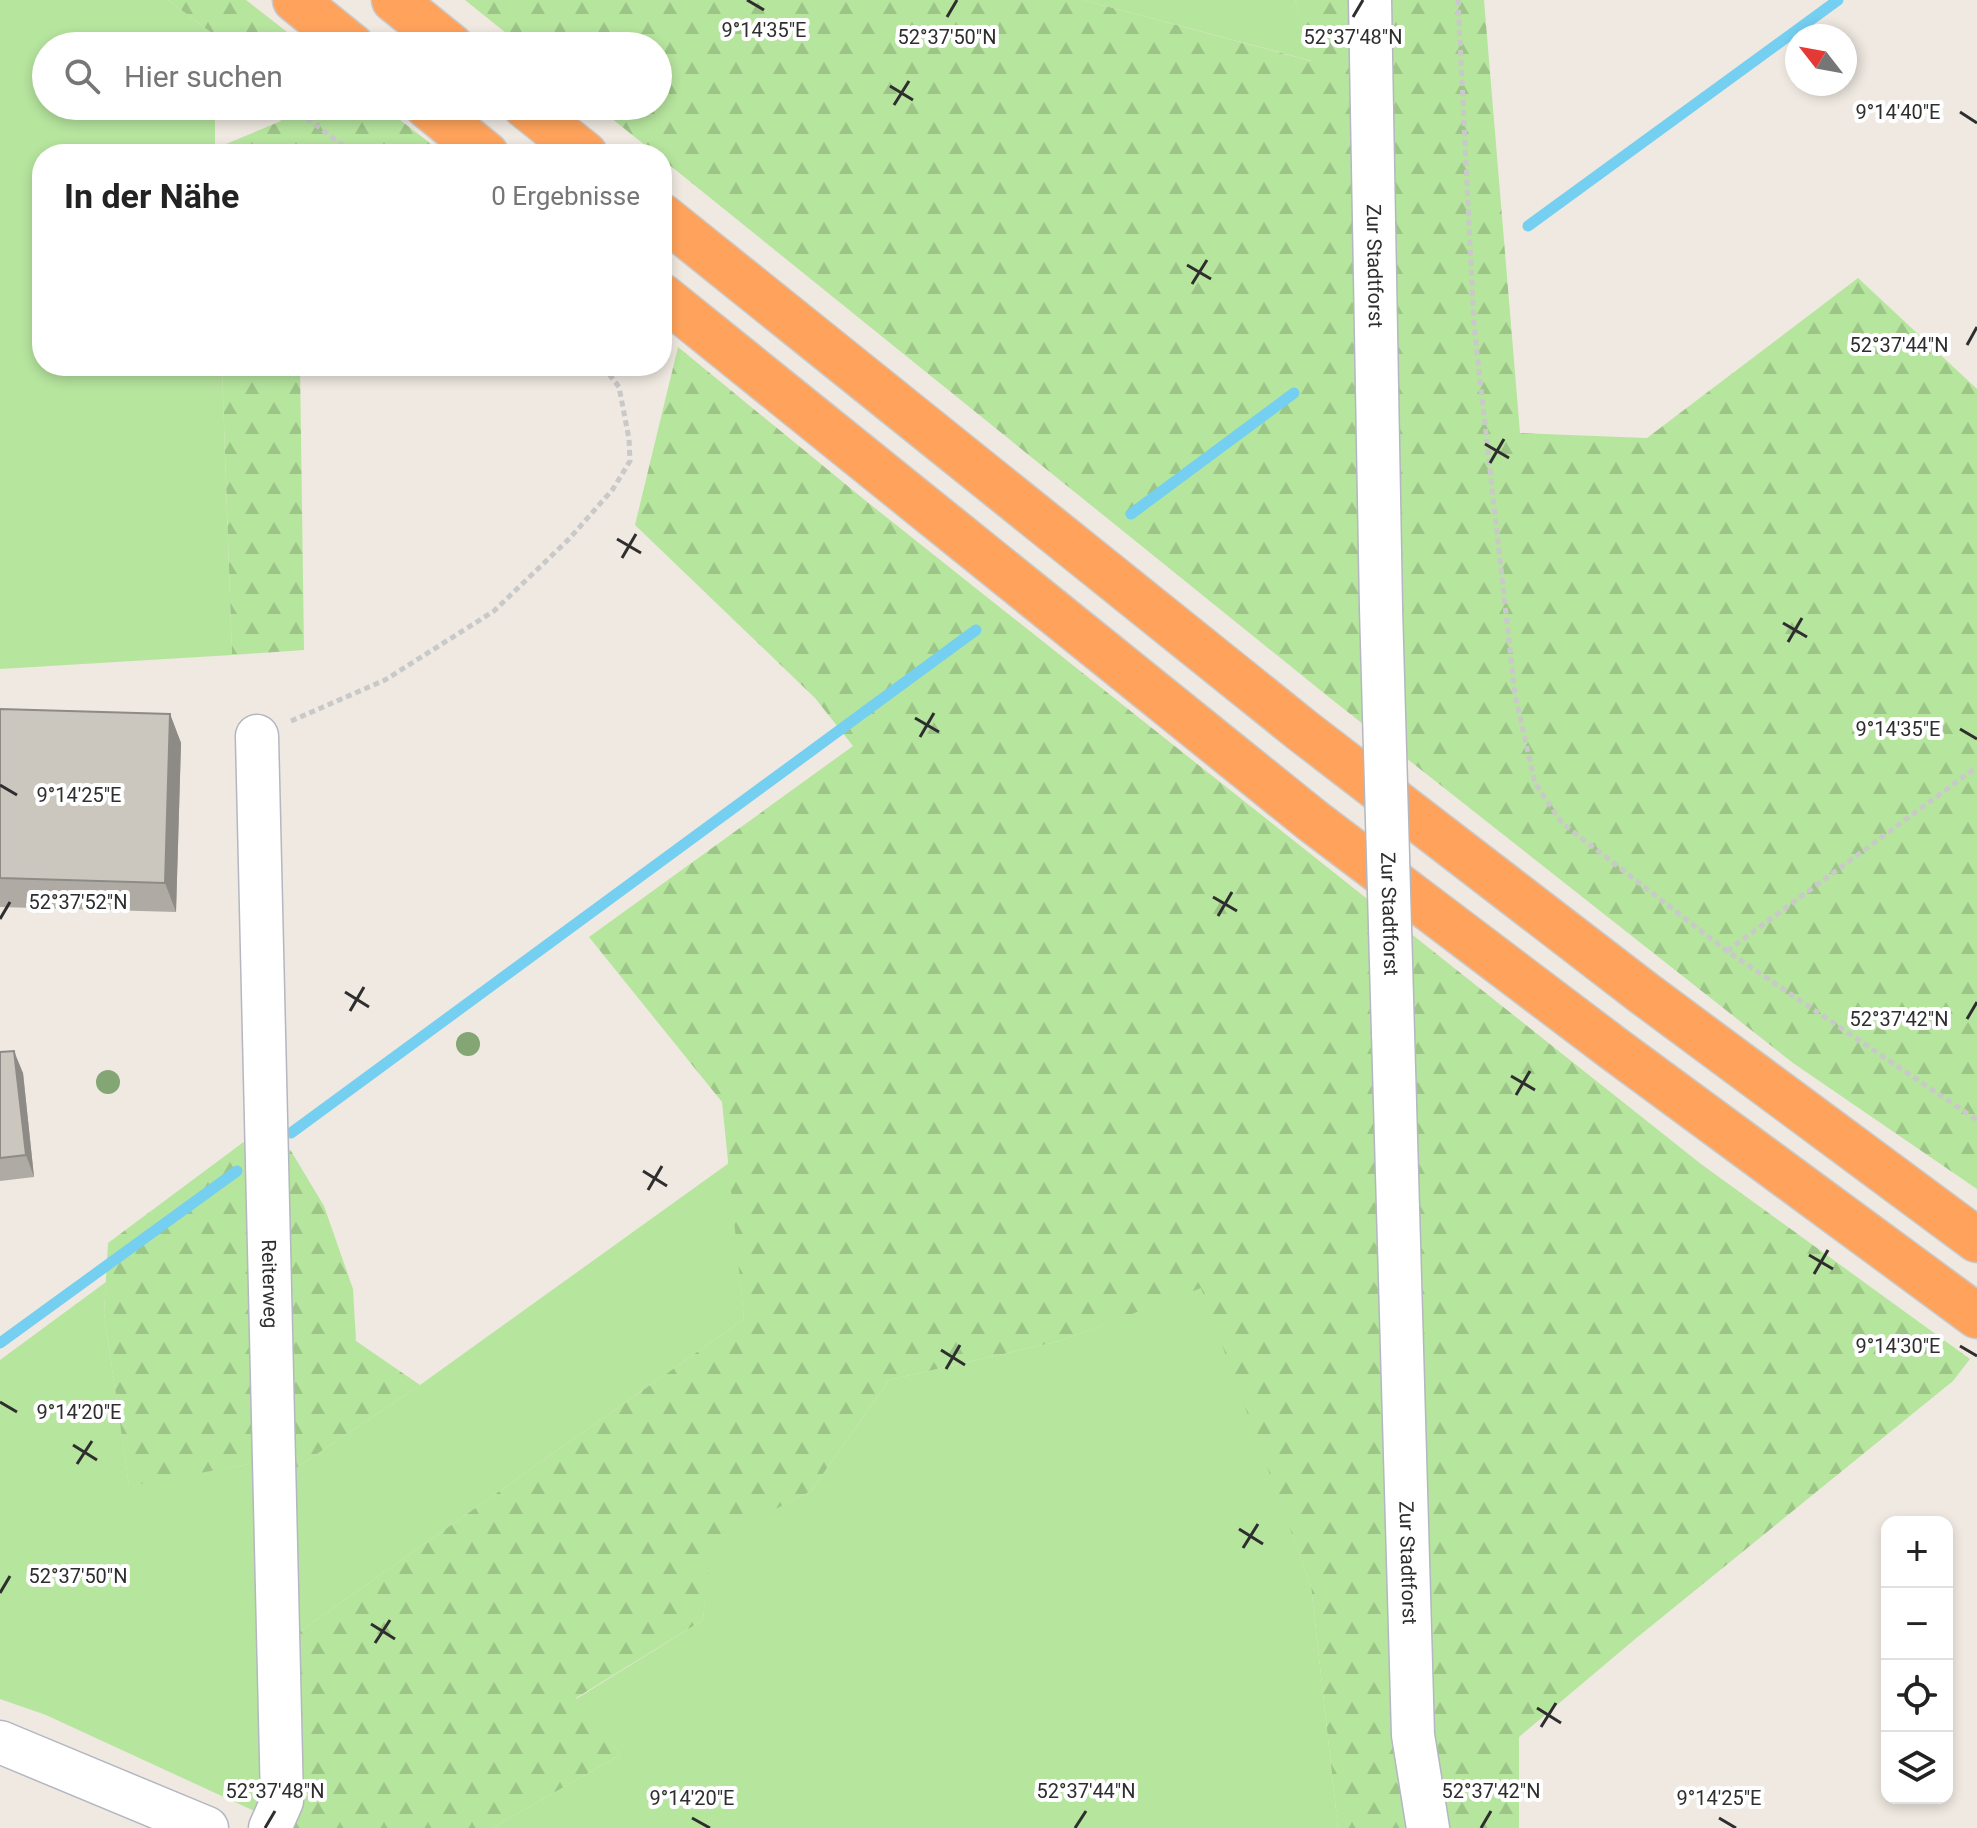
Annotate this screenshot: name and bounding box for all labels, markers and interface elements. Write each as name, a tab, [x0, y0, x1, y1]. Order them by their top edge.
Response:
text: 9°14'35"E	[722, 18, 806, 42]
north arrow	[1785, 24, 1857, 96]
text: 52°37'50"N	[897, 25, 997, 49]
text: 52°37'48"N	[1303, 25, 1403, 49]
search box	[32, 32, 672, 120]
icon: search	[60, 54, 104, 98]
text: Hier suchen	[124, 59, 283, 94]
text: 9°14'40"E	[1856, 100, 1940, 124]
text: In der Nähe	[64, 176, 239, 216]
text: 0 Ergebnisse	[491, 181, 640, 211]
street label: Zur Stadtforst	[1362, 204, 1388, 328]
text: 52°37'44"N	[1849, 333, 1949, 357]
text: 9°14'35"E	[1856, 717, 1940, 741]
text: 9°14'25"E	[37, 783, 121, 807]
street label: Zur Stadtforst	[1376, 852, 1403, 976]
text: 52°37'52"N	[28, 890, 128, 914]
text: 52°37'42"N	[1849, 1007, 1949, 1031]
street label: Reiterweg	[257, 1239, 283, 1329]
text: 9°14'30"E	[1856, 1334, 1940, 1358]
text: 9°14'20"E	[37, 1400, 121, 1424]
street label: Zur Stadtforst	[1394, 1501, 1422, 1625]
map controls	[1881, 1516, 1953, 1804]
button: +	[1881, 1516, 1953, 1588]
text: 52°37'50"N	[28, 1564, 128, 1588]
button: −	[1881, 1588, 1953, 1660]
button: locate	[1881, 1660, 1953, 1732]
button: layers	[1881, 1732, 1953, 1804]
text: 52°37'48"N	[225, 1779, 325, 1803]
text: 52°37'44"N	[1036, 1779, 1136, 1803]
text: 52°37'42"N	[1441, 1779, 1541, 1803]
text: 9°14'20"E	[650, 1786, 734, 1810]
text: 9°14'25"E	[1677, 1786, 1761, 1810]

